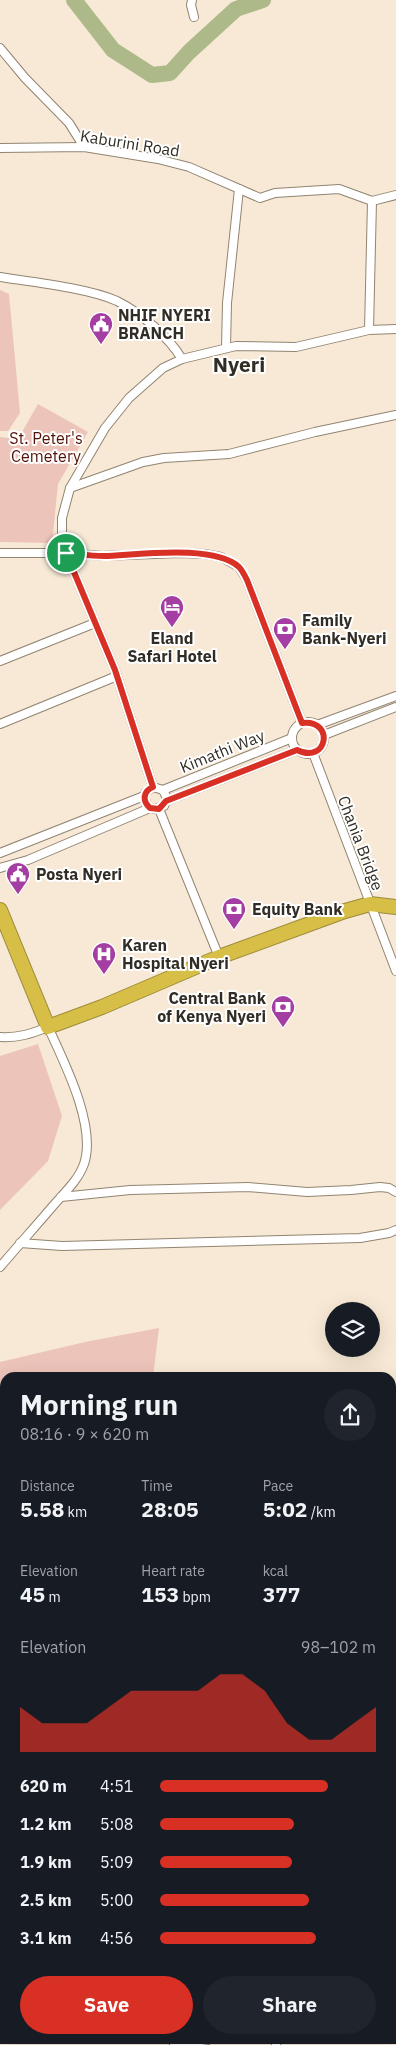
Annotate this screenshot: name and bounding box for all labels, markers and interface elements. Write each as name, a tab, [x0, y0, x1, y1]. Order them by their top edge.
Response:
street label: Kaburini Road	[79, 125, 181, 161]
place label: NHIF NYERI BRANCH	[118, 305, 211, 343]
public building icon: NHIF NYERI BRANCH	[88, 311, 114, 345]
district label: Nyeri	[213, 350, 265, 378]
park label: St. Peter's Cemetery	[9, 428, 83, 466]
pin	[45, 532, 87, 574]
icon: arrive	[52, 539, 80, 567]
hotel icon: Eland Safari Hotel	[159, 594, 185, 628]
place label: Family Bank-Nyeri	[302, 610, 386, 648]
bank icon: Family Bank-Nyeri	[272, 616, 298, 650]
place label: Eland Safari Hotel	[127, 628, 217, 666]
street label: Kimathi Way	[177, 725, 267, 777]
street label: Chania Bridge	[334, 793, 388, 893]
public building icon: Posta Nyeri	[5, 861, 31, 895]
place label: Posta Nyeri	[36, 864, 122, 884]
bank icon: Equity Bank	[221, 896, 247, 930]
place label: Equity Bank	[252, 899, 343, 919]
place label: Karen Hospital Nyeri	[122, 935, 229, 973]
hospital icon: Karen Hospital Nyeri	[91, 941, 117, 975]
place label: Central Bank of Kenya Nyeri	[157, 988, 267, 1026]
bank icon: Central Bank of Kenya Nyeri	[270, 994, 296, 1028]
map controls	[325, 1302, 380, 1357]
button: layers	[325, 1302, 380, 1357]
text: Morning run	[20, 1386, 178, 1423]
button: share	[324, 1389, 376, 1441]
text: 08:16 · 9 × 620 m	[20, 1424, 149, 1444]
text: Distance	[20, 1477, 75, 1495]
text: Time	[141, 1477, 173, 1495]
text: Pace	[263, 1477, 293, 1495]
text: 5.58	[20, 1495, 64, 1523]
text: 28:05	[141, 1495, 199, 1523]
text: 5:02	[263, 1495, 307, 1523]
text: km	[64, 1503, 87, 1521]
text: /km	[307, 1503, 336, 1521]
text: Elevation	[20, 1562, 78, 1580]
text: Heart rate	[141, 1562, 205, 1580]
text: kcal	[263, 1562, 288, 1580]
text: 45	[20, 1580, 45, 1608]
text: 153	[141, 1580, 179, 1608]
text: 377	[263, 1580, 300, 1608]
text: m	[45, 1588, 61, 1606]
text: bpm	[179, 1588, 211, 1606]
text: Elevation	[20, 1637, 86, 1657]
text: 98–102 m	[301, 1637, 376, 1657]
text: 620 m	[20, 1776, 67, 1796]
text: 4:51	[100, 1776, 133, 1796]
text: 1.2 km	[20, 1814, 71, 1834]
text: 5:08	[100, 1814, 133, 1834]
text: 1.9 km	[20, 1852, 71, 1872]
text: 5:09	[100, 1852, 133, 1872]
text: 2.5 km	[20, 1890, 71, 1910]
text: 5:00	[100, 1890, 133, 1910]
text: 3.1 km	[20, 1928, 71, 1948]
text: 4:56	[100, 1928, 133, 1948]
button: Save	[20, 1976, 193, 2034]
button: Share	[203, 1976, 376, 2034]

